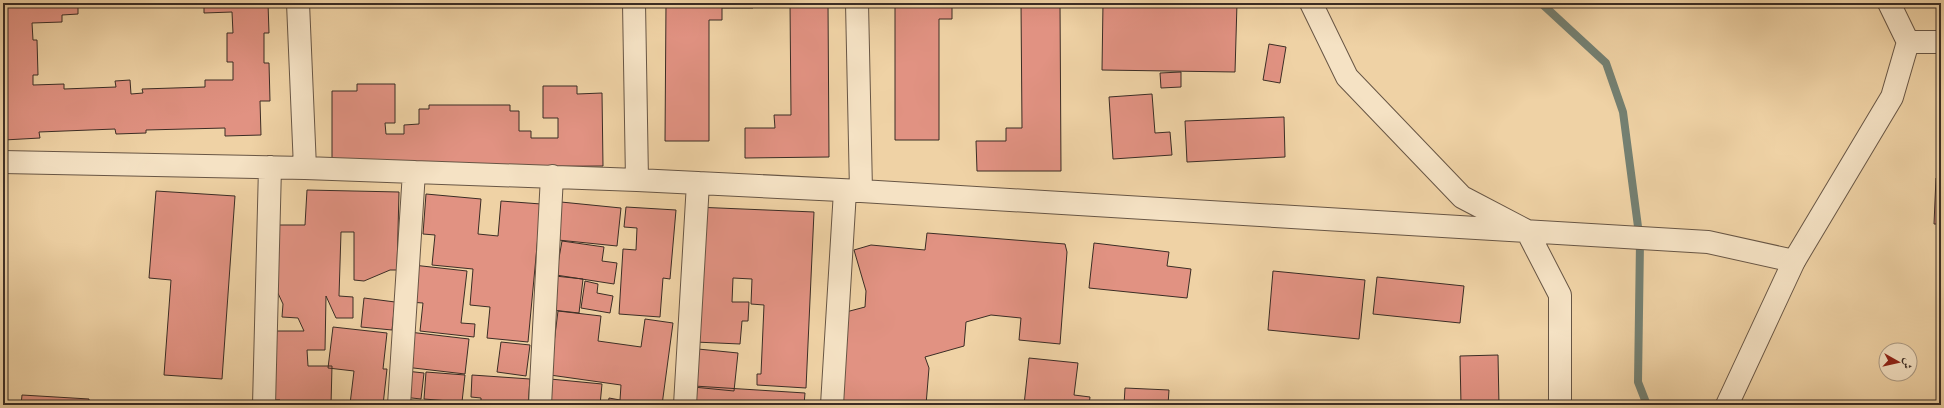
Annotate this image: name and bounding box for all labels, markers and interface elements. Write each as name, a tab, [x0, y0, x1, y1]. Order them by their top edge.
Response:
north arrow	[1878, 342, 1918, 382]
text: ش	[1898, 357, 1915, 370]

